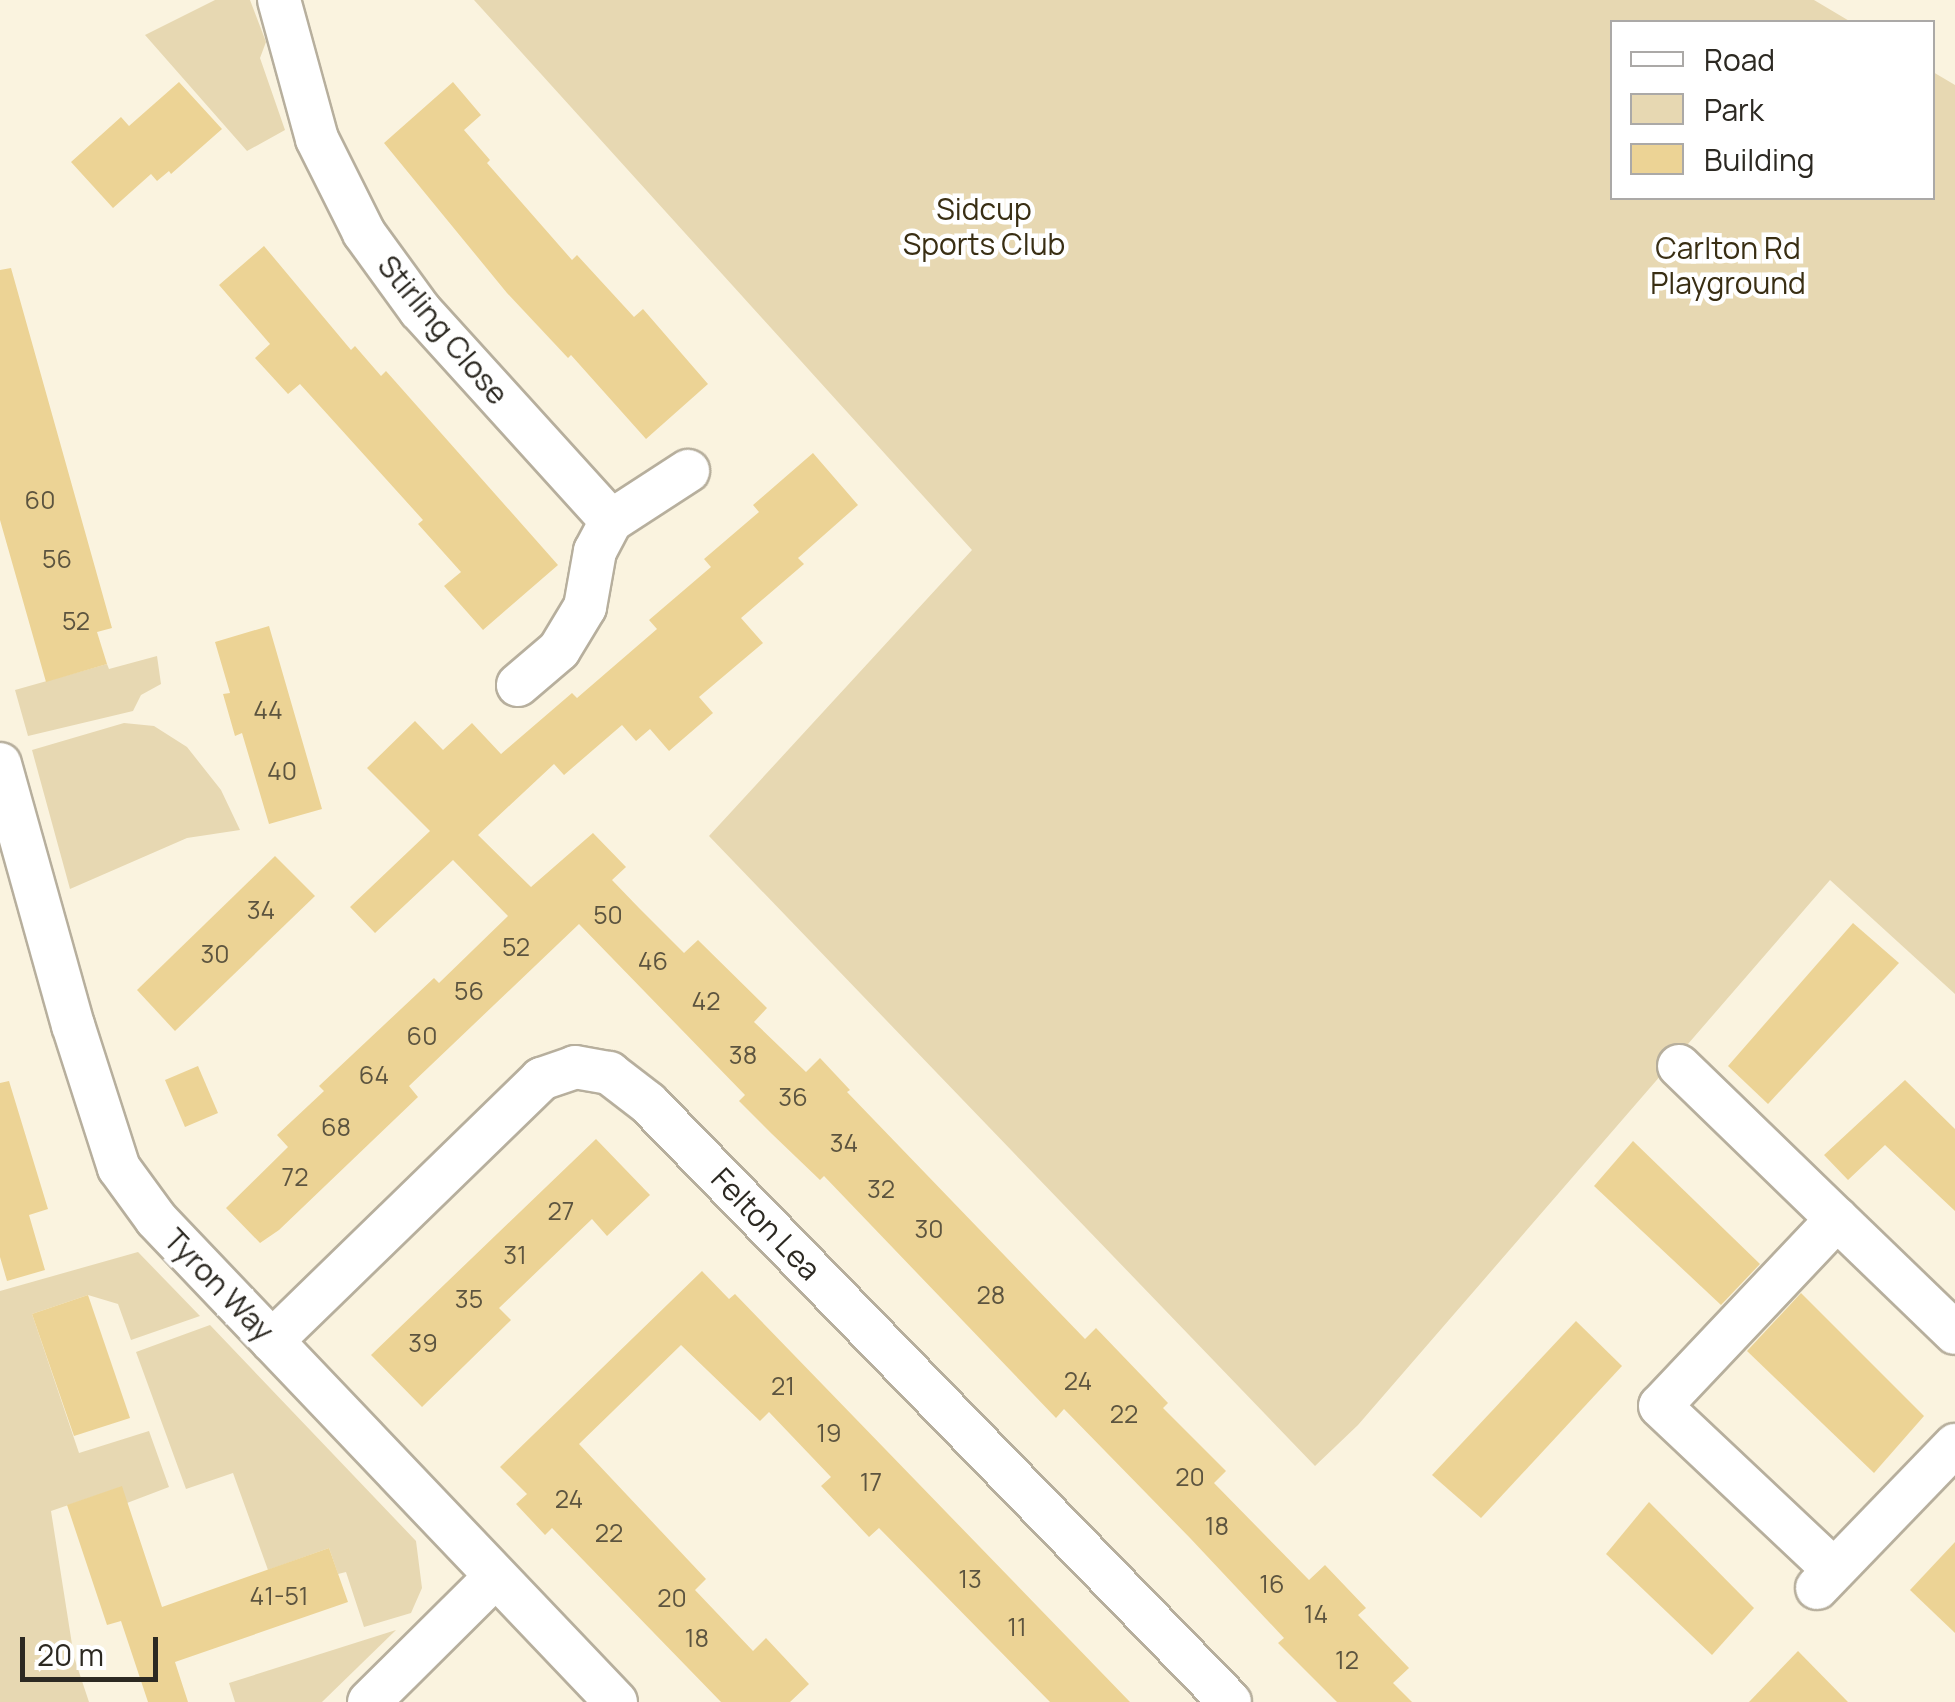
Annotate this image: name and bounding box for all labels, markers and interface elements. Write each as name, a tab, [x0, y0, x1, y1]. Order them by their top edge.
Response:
legend	[1610, 20, 1935, 200]
text: Road	[1704, 39, 1775, 80]
text: Park	[1704, 89, 1764, 130]
text: Building	[1704, 139, 1815, 180]
park label: Sidcup Sports Club	[903, 191, 1065, 262]
park label: Carlton Rd Playground	[1650, 230, 1806, 300]
street label: Stirling Close	[370, 248, 516, 412]
house number: 60	[25, 485, 55, 515]
house number: 56	[42, 544, 72, 574]
house number: 52	[62, 606, 90, 636]
house number: 44	[253, 695, 283, 725]
house number: 40	[267, 756, 297, 786]
house number: 34	[247, 895, 275, 925]
house number: 50	[593, 900, 623, 930]
house number: 52	[502, 932, 530, 962]
house number: 30	[200, 939, 230, 969]
house number: 46	[638, 946, 668, 976]
house number: 56	[454, 976, 484, 1006]
house number: 42	[692, 986, 720, 1016]
house number: 60	[407, 1021, 437, 1051]
house number: 38	[729, 1040, 757, 1070]
house number: 64	[359, 1060, 389, 1090]
house number: 36	[778, 1082, 808, 1112]
house number: 68	[321, 1112, 351, 1142]
house number: 34	[830, 1128, 858, 1158]
street label: Felton Lea	[704, 1161, 828, 1287]
house number: 72	[282, 1162, 308, 1192]
house number: 32	[867, 1174, 895, 1204]
house number: 27	[548, 1196, 574, 1226]
house number: 30	[914, 1214, 944, 1244]
street label: Tyron Way	[157, 1221, 281, 1349]
house number: 31	[503, 1240, 527, 1270]
house number: 28	[977, 1280, 1005, 1310]
house number: 35	[455, 1284, 483, 1314]
house number: 39	[408, 1328, 438, 1358]
house number: 24	[1064, 1366, 1092, 1396]
house number: 21	[771, 1371, 795, 1401]
house number: 22	[1110, 1399, 1138, 1429]
house number: 19	[816, 1418, 842, 1448]
house number: 20	[1175, 1462, 1205, 1492]
house number: 17	[860, 1467, 882, 1497]
house number: 24	[555, 1484, 583, 1514]
house number: 18	[1205, 1511, 1229, 1541]
house number: 22	[595, 1518, 623, 1548]
house number: 13	[958, 1564, 982, 1594]
house number: 16	[1259, 1569, 1285, 1599]
house number: 41-51	[249, 1581, 309, 1611]
house number: 20	[657, 1583, 687, 1613]
house number: 14	[1304, 1599, 1328, 1629]
house number: 11	[1007, 1612, 1027, 1642]
scale bar	[25, 1617, 162, 1679]
house number: 18	[685, 1623, 709, 1653]
text: 20 m	[37, 1634, 104, 1675]
house number: 12	[1335, 1645, 1359, 1675]

